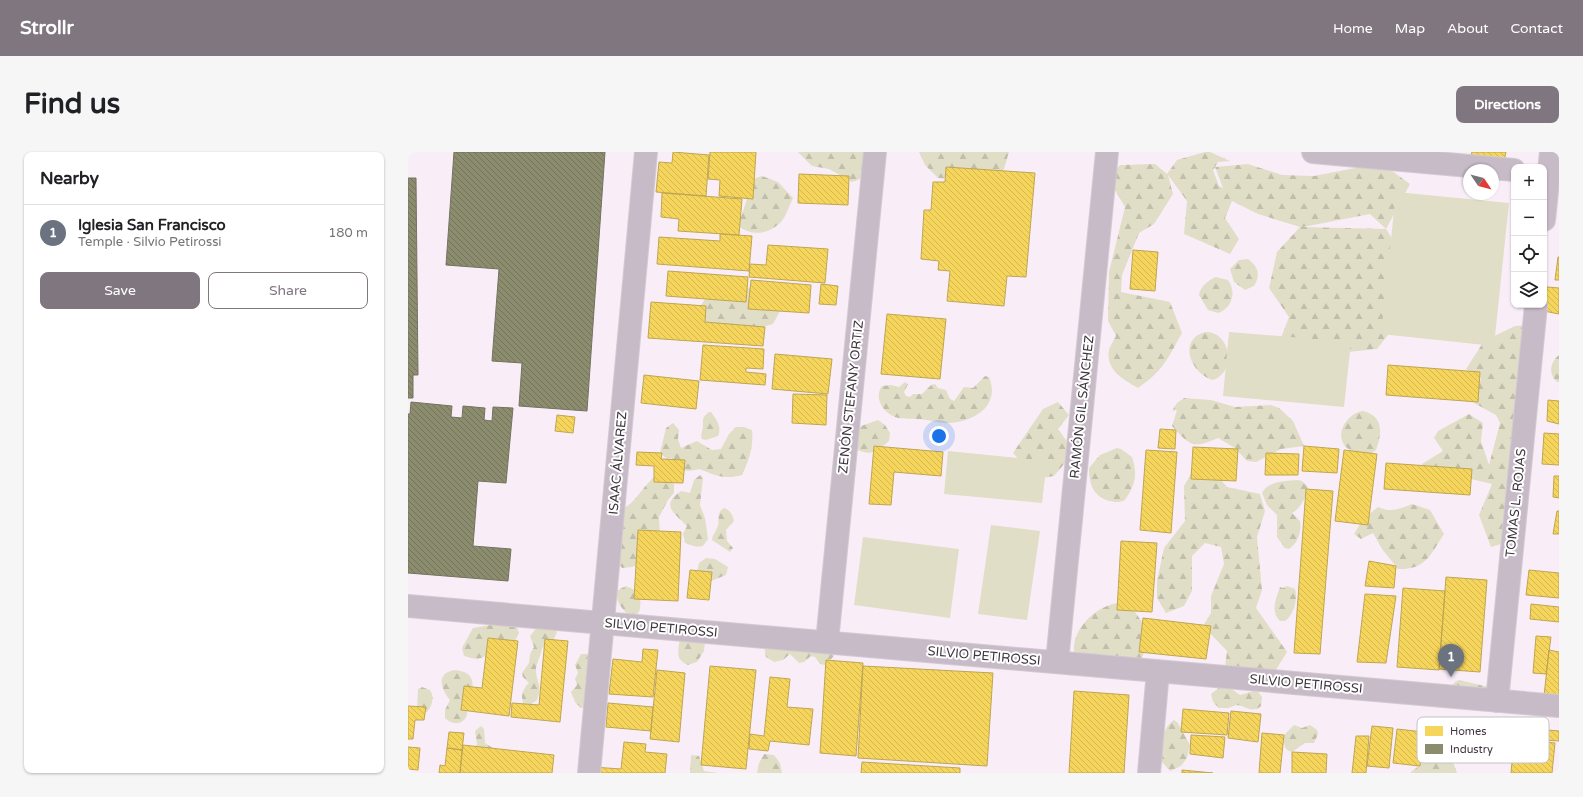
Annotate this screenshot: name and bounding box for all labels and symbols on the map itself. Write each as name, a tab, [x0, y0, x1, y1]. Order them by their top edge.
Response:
north arrow	[1463, 164, 1499, 200]
street label: ZENÓN STEFANY ORTIZ	[835, 320, 867, 474]
street label: RAMÓN GIL SÁNCHEZ	[1067, 335, 1097, 479]
street label: ISAAC ÁLVAREZ	[606, 411, 630, 515]
your location	[929, 426, 949, 446]
street label: TOMAS L. ROJAS	[1502, 448, 1530, 558]
street label: SILVIO PETIROSSI	[604, 615, 718, 641]
street label: SILVIO PETIROSSI	[927, 643, 1041, 669]
pin: 1	[1438, 644, 1464, 677]
street label: SILVIO PETIROSSI	[1249, 671, 1363, 697]
legend	[1417, 717, 1549, 763]
text: Homes	[1450, 725, 1486, 738]
text: Industry	[1450, 743, 1493, 756]

